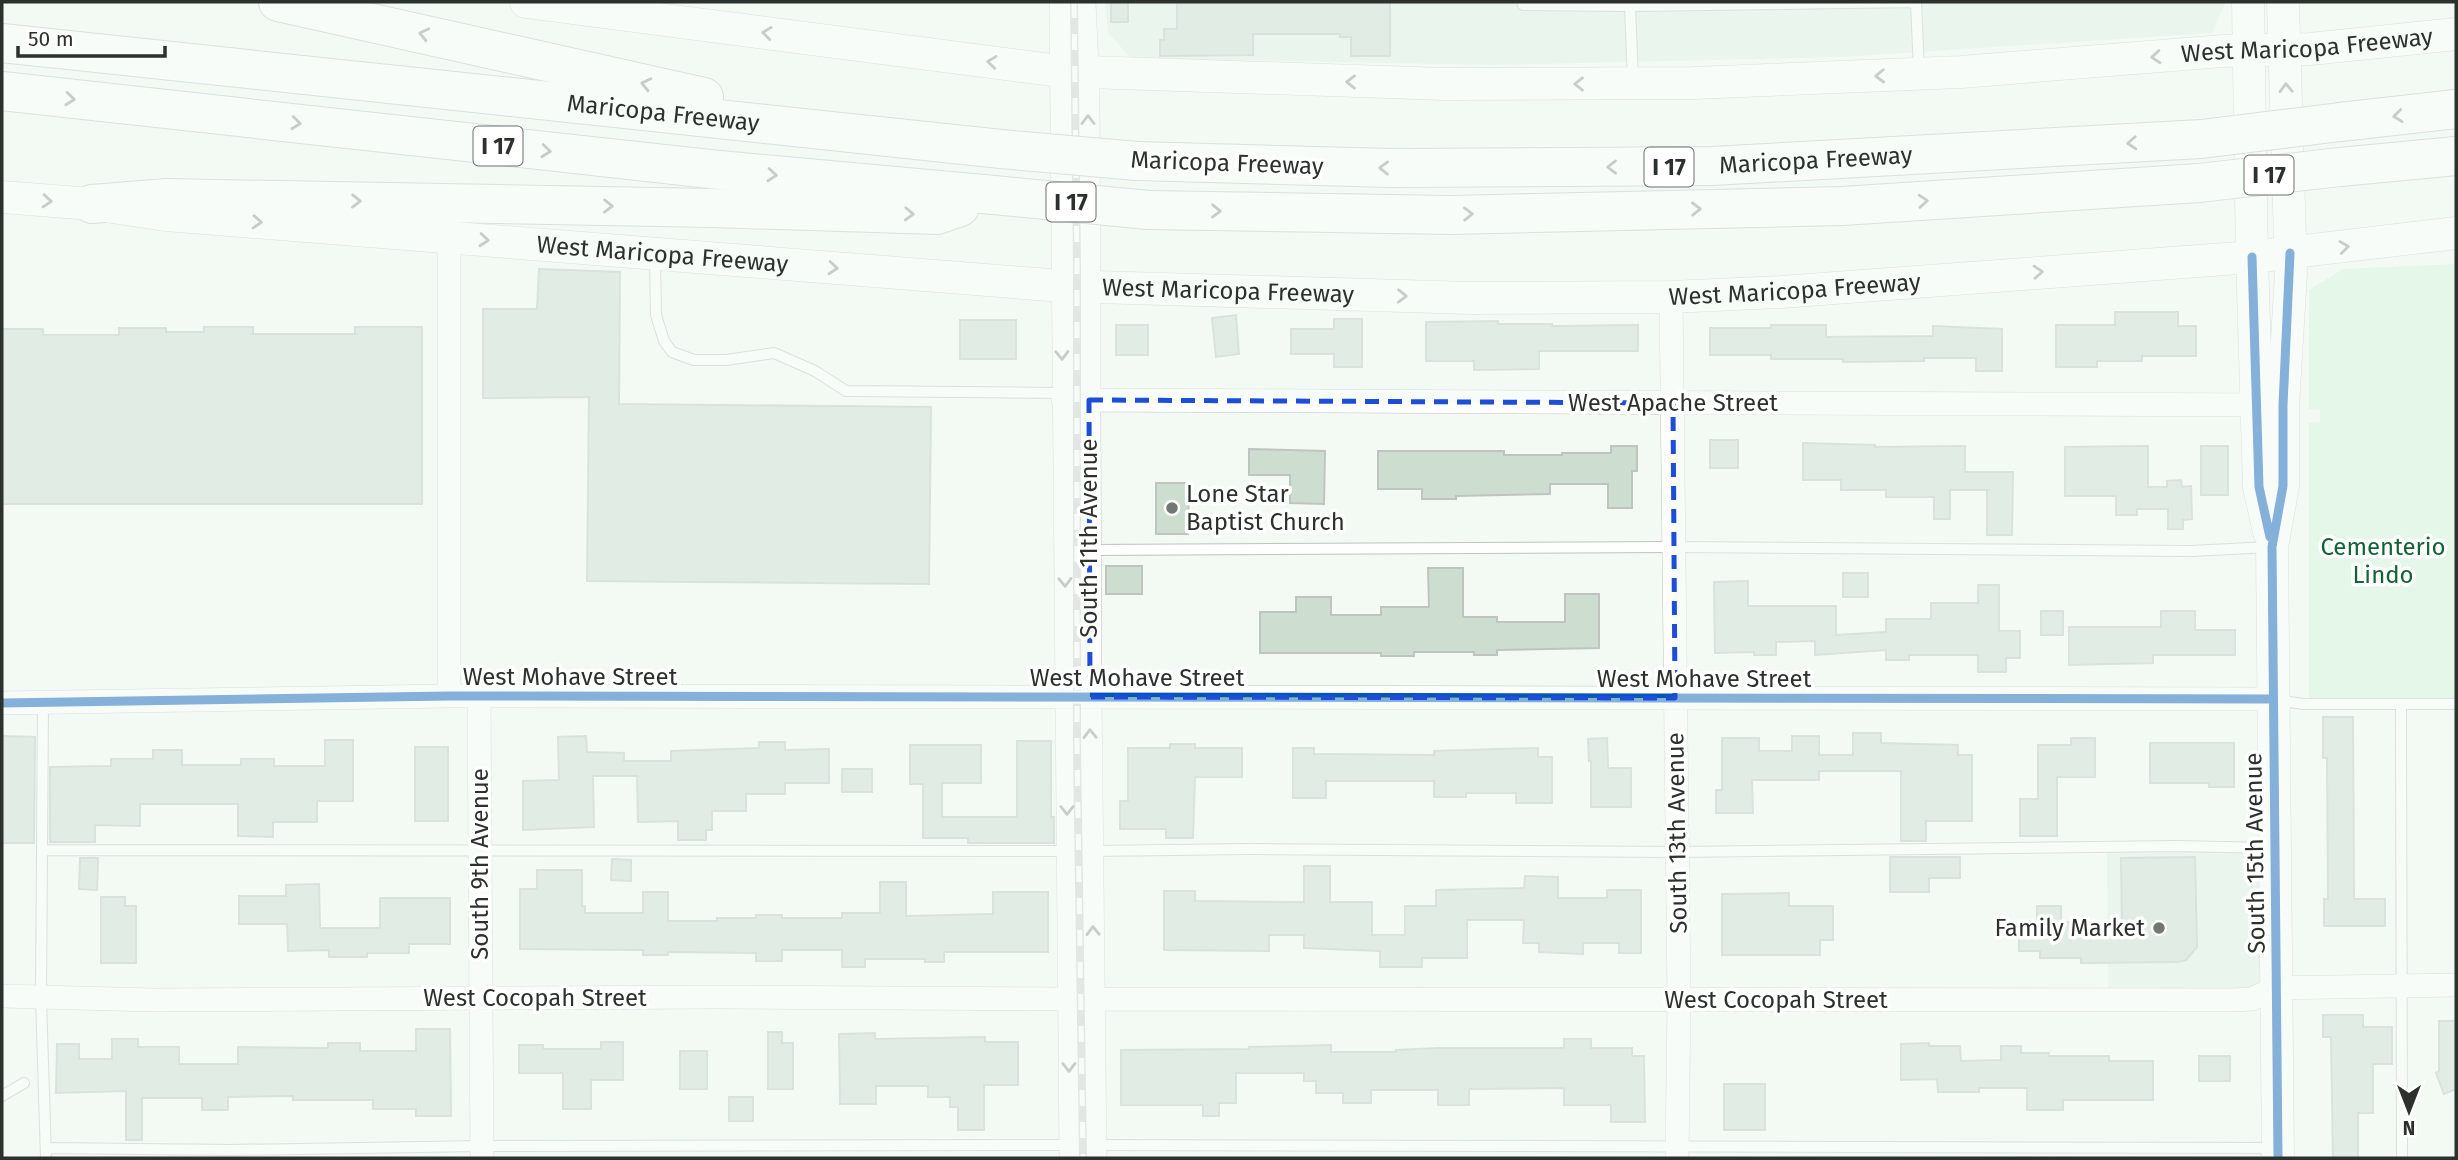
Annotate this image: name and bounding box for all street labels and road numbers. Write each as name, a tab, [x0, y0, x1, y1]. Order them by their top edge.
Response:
street label: West Maricopa Freeway	[2180, 22, 2434, 68]
street label: Maricopa Freeway	[566, 89, 761, 137]
road number: I 17	[474, 127, 522, 166]
street label: Maricopa Freeway	[1718, 141, 1913, 180]
street label: Maricopa Freeway	[1130, 146, 1324, 180]
road number: I 17	[1644, 148, 1694, 186]
road number: I 17	[2244, 156, 2294, 194]
road number: I 17	[1046, 182, 1096, 222]
street label: West Maricopa Freeway	[535, 230, 789, 278]
street label: West Maricopa Freeway	[1668, 268, 1922, 311]
street label: West Maricopa Freeway	[1101, 273, 1355, 309]
street label: West Apache Street	[1568, 389, 1778, 417]
street label: South 11th Avenue	[1075, 438, 1103, 638]
street label: West Mohave Street	[463, 663, 678, 691]
street label: West Mohave Street	[1030, 664, 1245, 692]
street label: West Mohave Street	[1597, 665, 1812, 693]
street label: South 13th Avenue	[1661, 732, 1693, 934]
street label: South 15th Avenue	[2239, 752, 2271, 954]
street label: South 9th Avenue	[466, 768, 494, 960]
street label: West Cocopah Street	[423, 984, 647, 1012]
street label: West Cocopah Street	[1664, 986, 1888, 1014]

